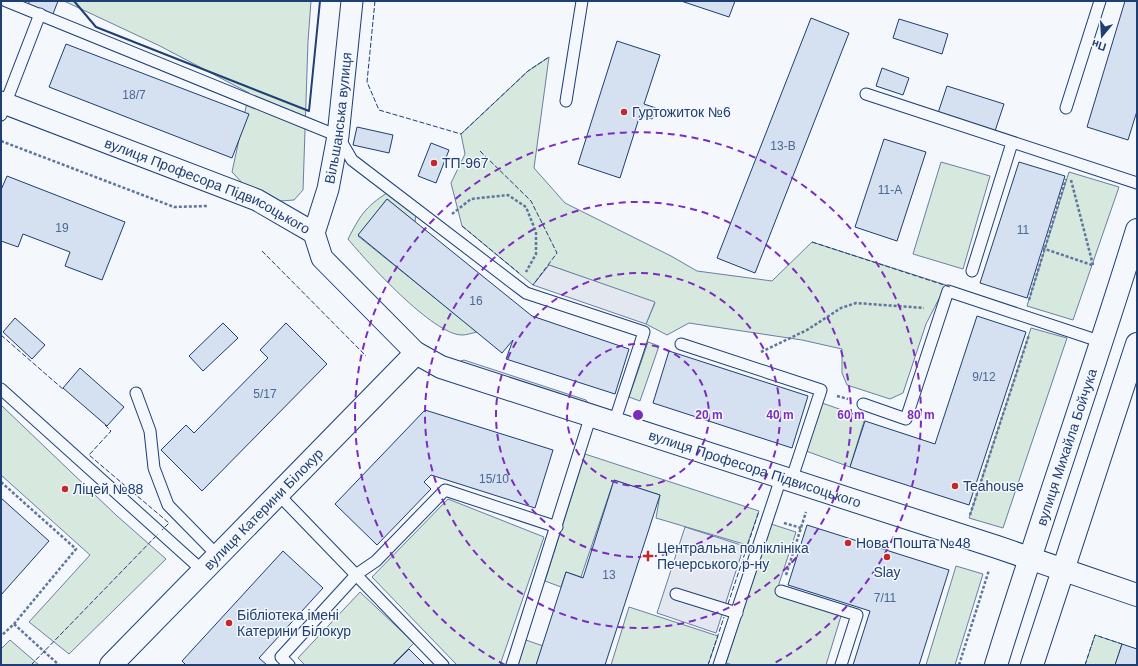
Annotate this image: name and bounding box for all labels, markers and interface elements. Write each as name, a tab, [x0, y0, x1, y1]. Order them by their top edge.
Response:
north arrow	[1082, 16, 1122, 56]
text: Пн	[1090, 38, 1108, 53]
street label: Вільшанська вулиця	[321, 51, 355, 185]
house number: 18/7	[122, 88, 146, 102]
place label: Гуртожиток №6	[632, 104, 731, 120]
marker: Гуртожиток №6	[619, 107, 629, 117]
street label: вулиця Професора Підвисоцького	[103, 134, 313, 237]
house number: 13-В	[770, 139, 796, 153]
place label: ТП-967	[442, 155, 489, 171]
marker: ТП-967	[429, 158, 439, 168]
house number: 11-А	[878, 183, 902, 197]
house number: 19	[55, 221, 69, 235]
house number: 11	[1017, 223, 1030, 237]
house number: 16	[469, 294, 483, 308]
street label: вулиця Михайла Бойчука	[1033, 366, 1100, 528]
house number: 9/12	[972, 370, 996, 384]
house number: 5/17	[253, 387, 277, 401]
centre of rings	[631, 408, 645, 422]
text: 20 m	[695, 408, 723, 422]
text: 40 m	[766, 408, 794, 422]
text: 60 m	[837, 408, 865, 422]
text: 80 m	[907, 408, 935, 422]
street label: вулиця Професора Підвисоцького	[647, 427, 863, 511]
street label: вулиця Катерини Білокур	[201, 445, 326, 573]
house number: 15/10	[479, 472, 509, 486]
place label: Teahouse	[963, 478, 1024, 494]
place label: Ліцей №88	[73, 481, 143, 497]
marker: Teahouse	[950, 481, 960, 491]
marker: Ліцей №88	[60, 484, 70, 494]
place label: Нова Пошта №48	[856, 535, 971, 551]
marker: Нова Пошта №48	[843, 538, 853, 548]
place label: Центральна поліклініка Печерського р-ну	[657, 540, 809, 572]
marker: Центральна поліклініка Печерського р-ну	[642, 550, 654, 562]
marker: Slay	[882, 552, 892, 562]
place label: Slay	[873, 564, 901, 580]
house number: 13	[602, 568, 616, 582]
house number: 7/11	[874, 591, 897, 605]
place label: Бібліотека імені Катерини Білокур	[237, 607, 351, 639]
marker: Бібліотека імені Катерини Білокур	[224, 618, 234, 628]

